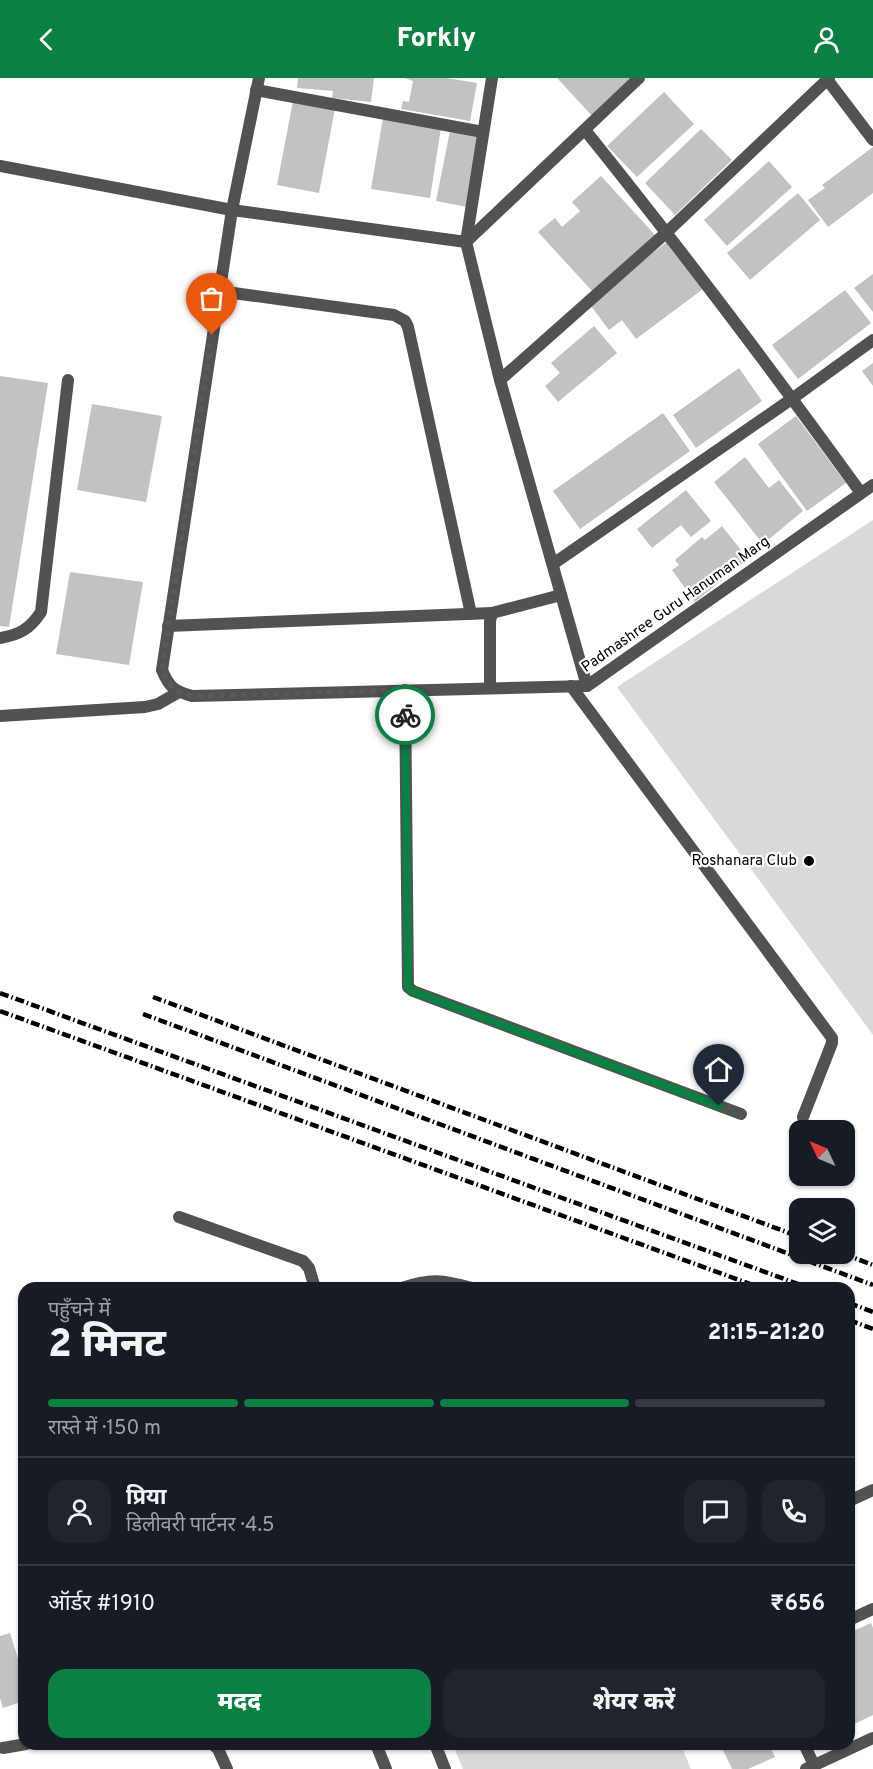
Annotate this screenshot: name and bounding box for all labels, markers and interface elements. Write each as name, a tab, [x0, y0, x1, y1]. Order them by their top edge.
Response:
text: Forkly	[397, 22, 476, 56]
icon: back	[30, 23, 63, 56]
icon: person	[810, 23, 843, 56]
pin	[186, 273, 237, 335]
icon: bag	[195, 282, 228, 315]
street label: Padmashree Guru Hanuman Marg	[578, 533, 774, 677]
courier	[375, 685, 435, 745]
icon: bike	[389, 699, 422, 732]
place label: Roshanara Club	[691, 852, 797, 871]
marker: Roshanara Club	[802, 854, 816, 868]
pin	[693, 1044, 744, 1106]
icon: home	[702, 1053, 735, 1086]
north arrow	[789, 1120, 855, 1186]
map controls	[789, 1120, 855, 1264]
button: layers	[789, 1198, 855, 1264]
text: पहुँचने में	[48, 1298, 110, 1324]
text: 21:15–21:20	[708, 1320, 825, 1347]
text: 2 मिनट	[48, 1322, 166, 1371]
text: रास्ते में · 150 m	[48, 1416, 161, 1442]
button: person	[48, 1480, 111, 1543]
button: chat	[684, 1480, 747, 1543]
button: phone	[762, 1480, 825, 1543]
text: प्रिया	[126, 1485, 166, 1512]
text: डिलीवरी पार्टनर · 4.5	[126, 1513, 274, 1539]
text: ऑर्डर #1910	[48, 1591, 155, 1618]
text: ₹656	[770, 1591, 825, 1618]
button: मदद	[48, 1669, 431, 1738]
button: शेयर करें	[443, 1669, 825, 1738]

